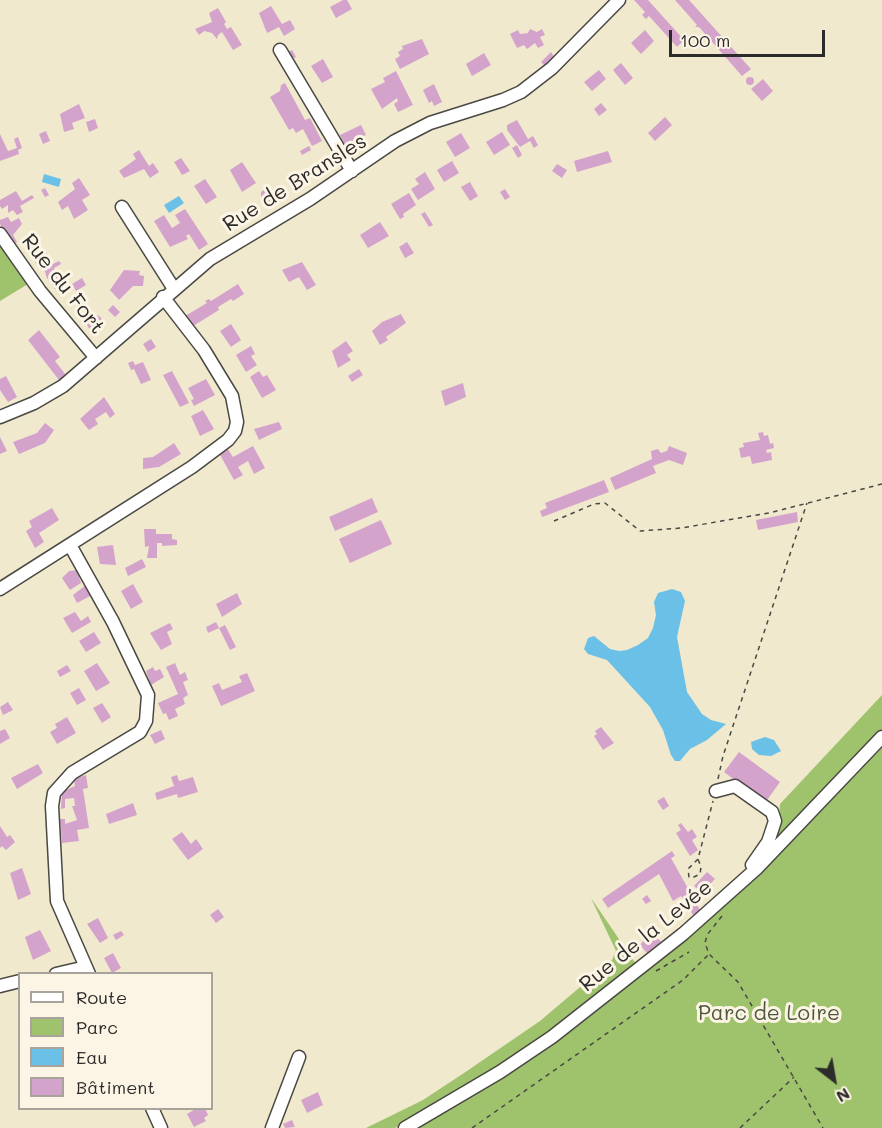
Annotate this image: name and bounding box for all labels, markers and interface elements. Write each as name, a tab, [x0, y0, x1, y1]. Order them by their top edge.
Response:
scale bar	[672, 18, 828, 56]
text: 100 m	[680, 28, 730, 52]
street label: Rue de Bransles	[218, 129, 372, 237]
street label: Rue du Fort	[16, 229, 110, 339]
street label: Rue de la Levée	[575, 875, 717, 997]
legend	[18, 972, 213, 1110]
text: Route	[76, 985, 127, 1009]
park label: Parc de Loire	[698, 1001, 840, 1027]
text: Parc	[76, 1015, 118, 1039]
text: Eau	[76, 1045, 107, 1069]
north arrow	[804, 1050, 864, 1110]
text: Bâtiment	[76, 1075, 155, 1099]
text: N	[833, 1084, 854, 1108]

